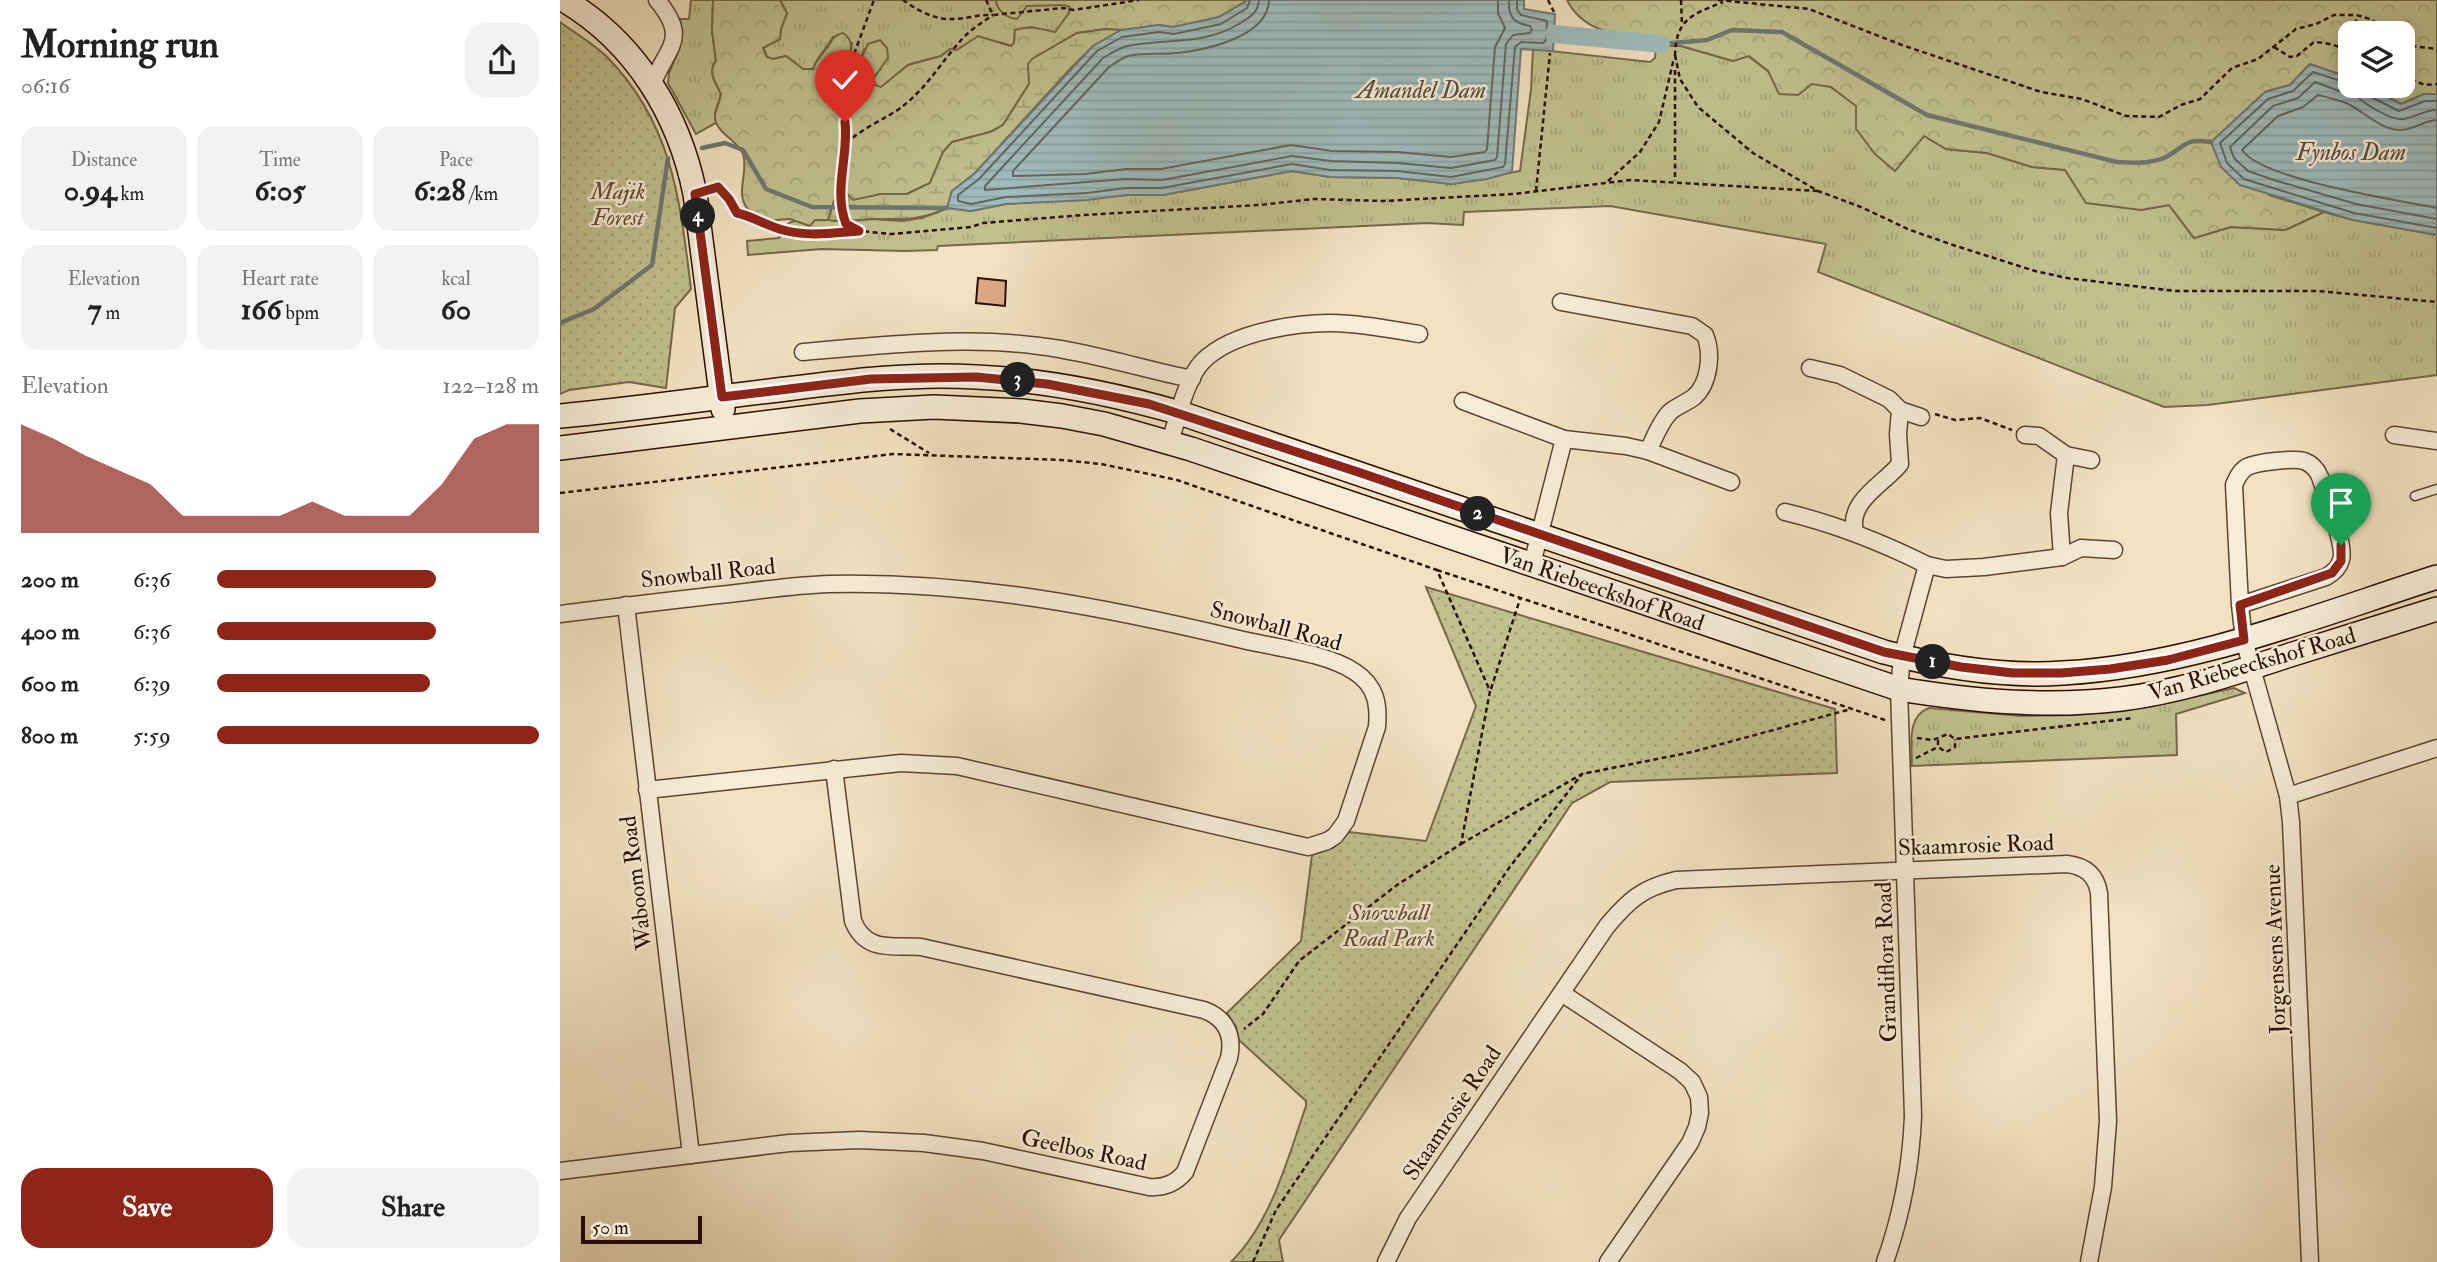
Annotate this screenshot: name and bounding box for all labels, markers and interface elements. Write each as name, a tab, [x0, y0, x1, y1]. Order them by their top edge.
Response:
text: Morning run	[21, 21, 219, 69]
map controls	[2338, 21, 2415, 98]
button: layers	[2338, 21, 2415, 98]
button: share	[465, 23, 539, 97]
pin	[815, 50, 875, 122]
icon: check	[826, 61, 864, 99]
text: 06:16	[21, 71, 70, 100]
water label: Amandel Dam	[1353, 75, 1486, 106]
water label: Fynbos Dam	[2295, 137, 2406, 168]
text: Distance	[71, 148, 137, 172]
text: Time	[259, 148, 301, 172]
text: Pace	[439, 148, 473, 172]
text: 0.94	[64, 172, 116, 209]
text: 6:05	[254, 172, 306, 209]
text: 6:28	[414, 172, 466, 209]
park label: Majik Forest	[589, 177, 645, 232]
text: km	[116, 182, 144, 206]
text: /km	[466, 182, 498, 206]
pin: 4	[680, 198, 716, 234]
text: 4	[692, 203, 703, 227]
text: Elevation	[68, 267, 140, 291]
text: Heart rate	[241, 267, 319, 291]
text: kcal	[441, 267, 471, 291]
text: 7	[88, 291, 102, 328]
text: 166	[241, 291, 282, 328]
text: 60	[441, 291, 471, 328]
text: m	[102, 301, 120, 325]
text: bpm	[282, 301, 319, 325]
pin: 3	[1000, 362, 1036, 398]
text: 3	[1014, 367, 1021, 391]
text: Elevation	[21, 371, 109, 400]
text: 122–128 m	[442, 371, 539, 400]
pin	[2311, 473, 2371, 545]
icon: arrive	[2322, 484, 2360, 522]
pin: 2	[1460, 496, 1496, 532]
text: 2	[1473, 501, 1482, 525]
street label: Van Riebeeckshof Road	[1496, 540, 1708, 638]
street label: Snowball Road	[639, 552, 777, 594]
text: 200 m	[21, 565, 79, 594]
text: 6:36	[133, 565, 171, 594]
street label: Snowball Road	[1207, 595, 1345, 657]
text: 400 m	[21, 617, 80, 646]
text: 6:36	[133, 617, 171, 646]
street label: Van Riebeeckshof Road	[2145, 620, 2359, 708]
pin: 1	[1916, 644, 1950, 680]
text: 1	[1929, 649, 1936, 673]
text: 600 m	[21, 669, 79, 698]
text: 6:39	[133, 669, 171, 698]
text: 800 m	[21, 721, 78, 750]
text: 5:59	[133, 721, 171, 750]
street label: Waboom Road	[613, 814, 659, 953]
street label: Skaamrosie Road	[1897, 828, 2055, 862]
street label: Jorgensens Avenue	[2258, 863, 2292, 1035]
street label: Grandiflora Road	[1869, 881, 1903, 1043]
park label: Snowball Road Park	[1342, 898, 1435, 953]
street label: Skaamrosie Road	[1396, 1040, 1508, 1186]
street label: Geelbos Road	[1019, 1123, 1149, 1177]
button: Save	[21, 1168, 273, 1248]
button: Share	[287, 1168, 539, 1248]
scale bar	[581, 1213, 702, 1245]
text: 50 m	[592, 1216, 629, 1240]

